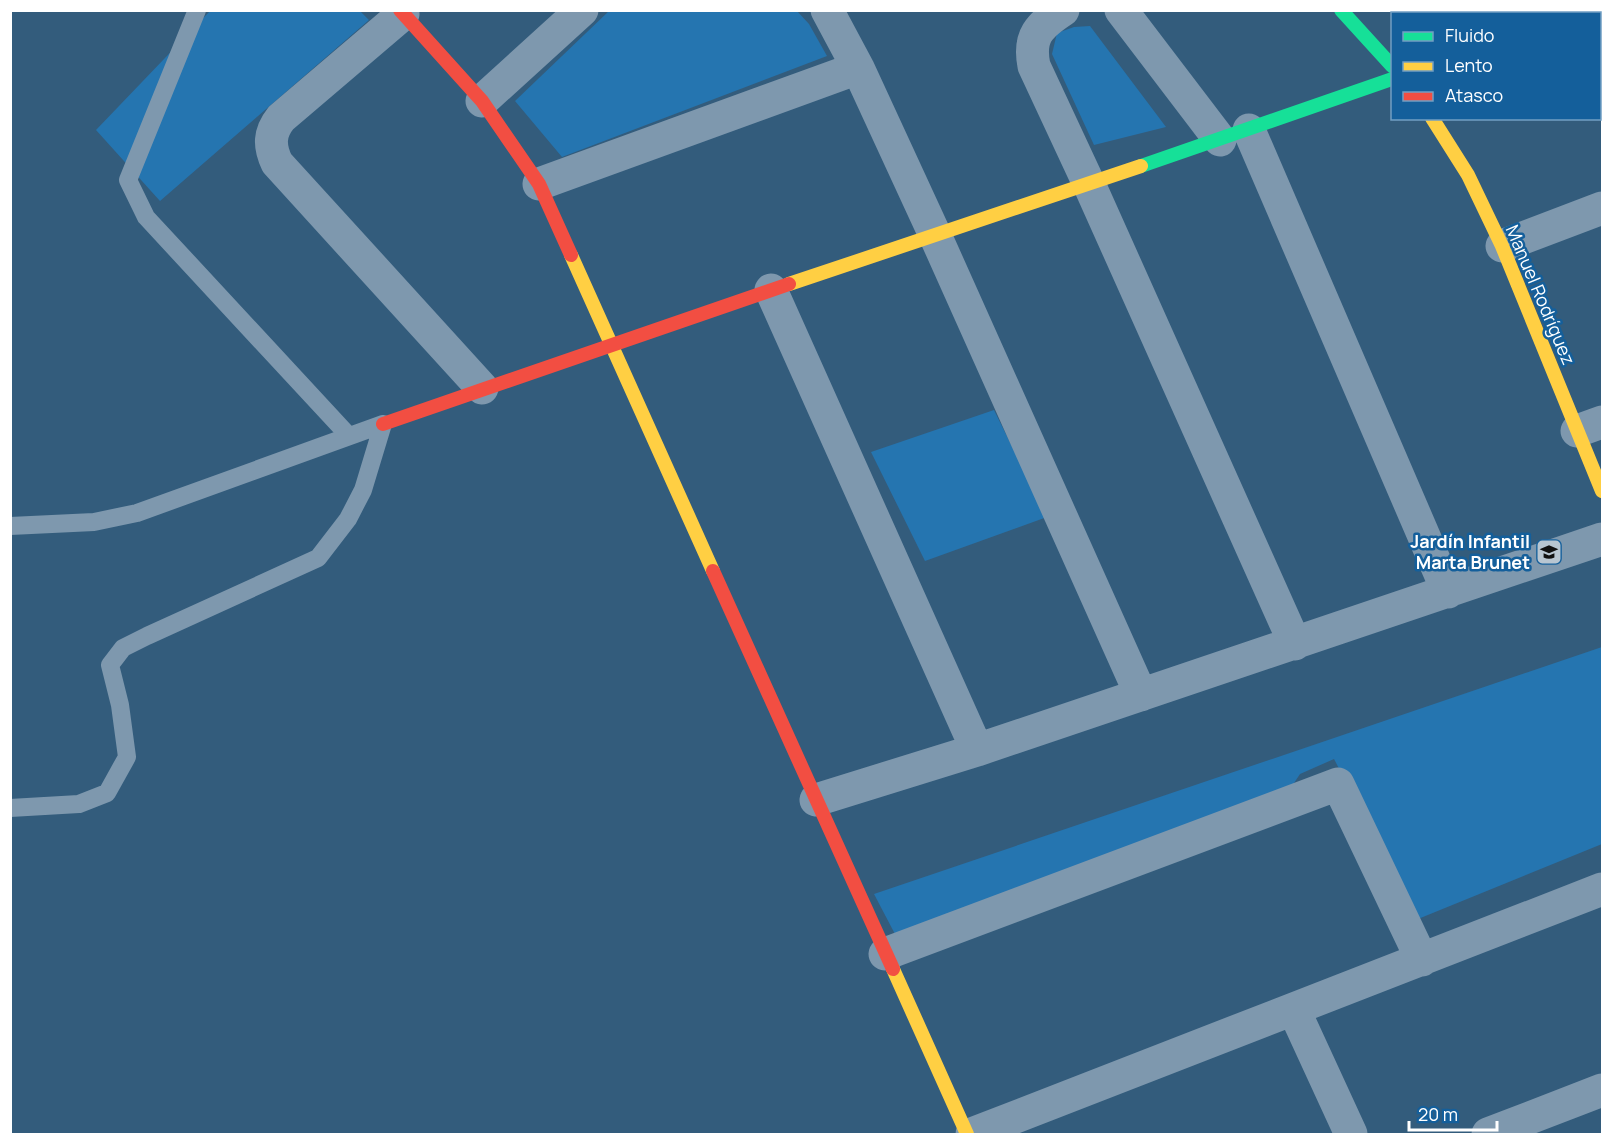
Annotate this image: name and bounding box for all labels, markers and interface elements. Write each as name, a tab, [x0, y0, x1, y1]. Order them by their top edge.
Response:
legend	[1391, 12, 1601, 120]
text: Fluido	[1445, 23, 1494, 47]
text: Lento	[1445, 53, 1493, 77]
text: Atasco	[1445, 83, 1503, 107]
street label: Manuel Rodríguez	[1501, 221, 1581, 368]
place label: Jardín Infantil Marta Brunet	[1410, 529, 1530, 574]
school or university icon: Jardín Infantil Marta Brunet	[1534, 537, 1564, 567]
scale bar	[1409, 1094, 1498, 1132]
text: 20 m	[1418, 1102, 1458, 1126]

